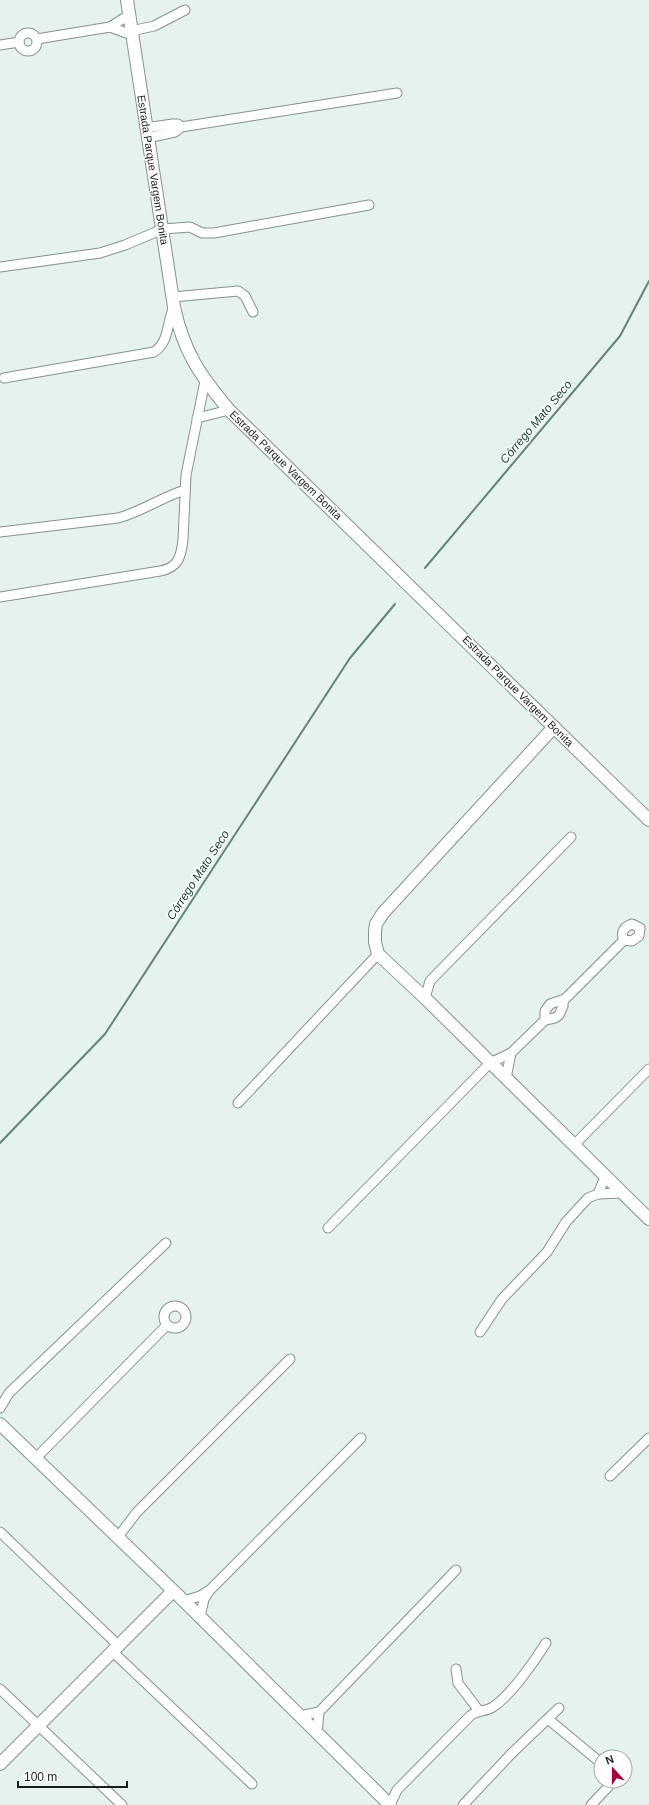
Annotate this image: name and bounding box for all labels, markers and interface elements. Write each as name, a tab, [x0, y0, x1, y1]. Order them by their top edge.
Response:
street label: Estrada Parque Vargem Bonita	[135, 94, 171, 247]
water label: Córrego Mato Seco	[497, 377, 575, 466]
street label: Estrada Parque Vargem Bonita	[227, 408, 345, 523]
street label: Estrada Parque Vargem Bonita	[460, 633, 576, 749]
water label: Córrego Mato Seco	[164, 827, 232, 922]
north arrow	[593, 1749, 633, 1789]
text: N	[604, 1753, 615, 1767]
scale bar	[18, 1763, 127, 1789]
text: 100 m	[24, 1770, 57, 1784]

